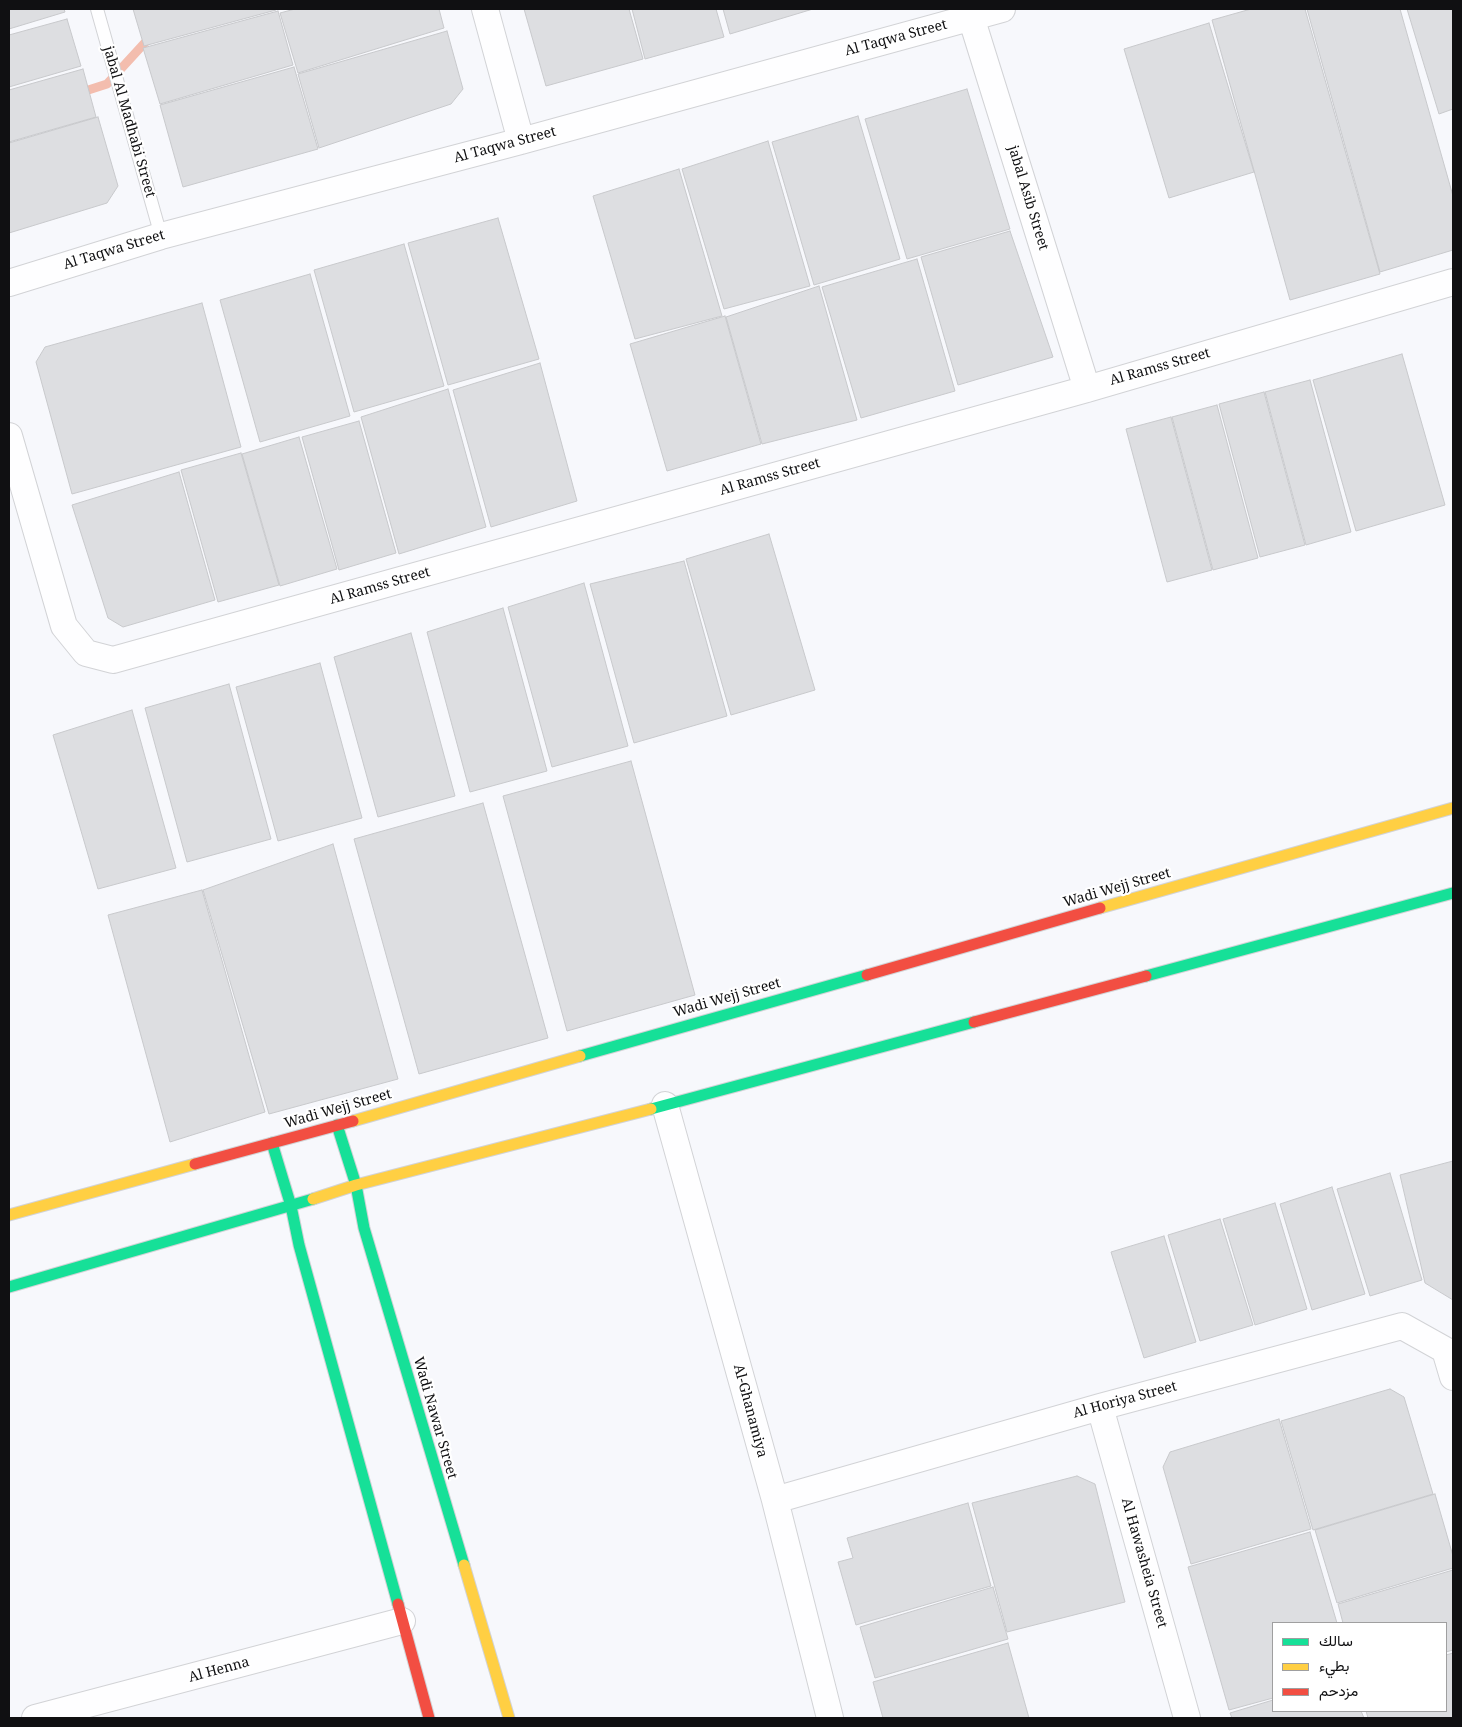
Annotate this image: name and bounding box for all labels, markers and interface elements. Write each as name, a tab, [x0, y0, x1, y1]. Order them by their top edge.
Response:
street label: Al Taqwa Street	[843, 16, 949, 60]
street label: jabal Al Madhabi Street	[99, 44, 159, 200]
street label: Al Taqwa Street	[452, 123, 558, 167]
street label: jabal Asib Street	[1004, 144, 1052, 252]
street label: Al Taqwa Street	[61, 227, 167, 273]
street label: Al Ramss Street	[1108, 345, 1212, 389]
street label: Al Ramss Street	[718, 455, 822, 499]
street label: Al Ramss Street	[328, 564, 432, 608]
street label: Wadi Wejj Street	[1061, 865, 1173, 911]
street label: Wadi Wejj Street	[671, 975, 783, 1021]
street label: Wadi Wejj Street	[282, 1086, 394, 1132]
street label: Wadi Nawar Street	[410, 1355, 460, 1481]
street label: Al-Ghanamiya	[729, 1363, 771, 1459]
street label: Al Horiya Street	[1071, 1378, 1179, 1422]
street label: Al Hawasheia Street	[1117, 1496, 1171, 1630]
legend	[1272, 1622, 1447, 1712]
text: سالك	[1319, 1630, 1353, 1650]
street label: Al Henna	[187, 1654, 251, 1686]
text: بطيء	[1319, 1655, 1349, 1675]
text: مزدحم	[1319, 1680, 1358, 1700]

